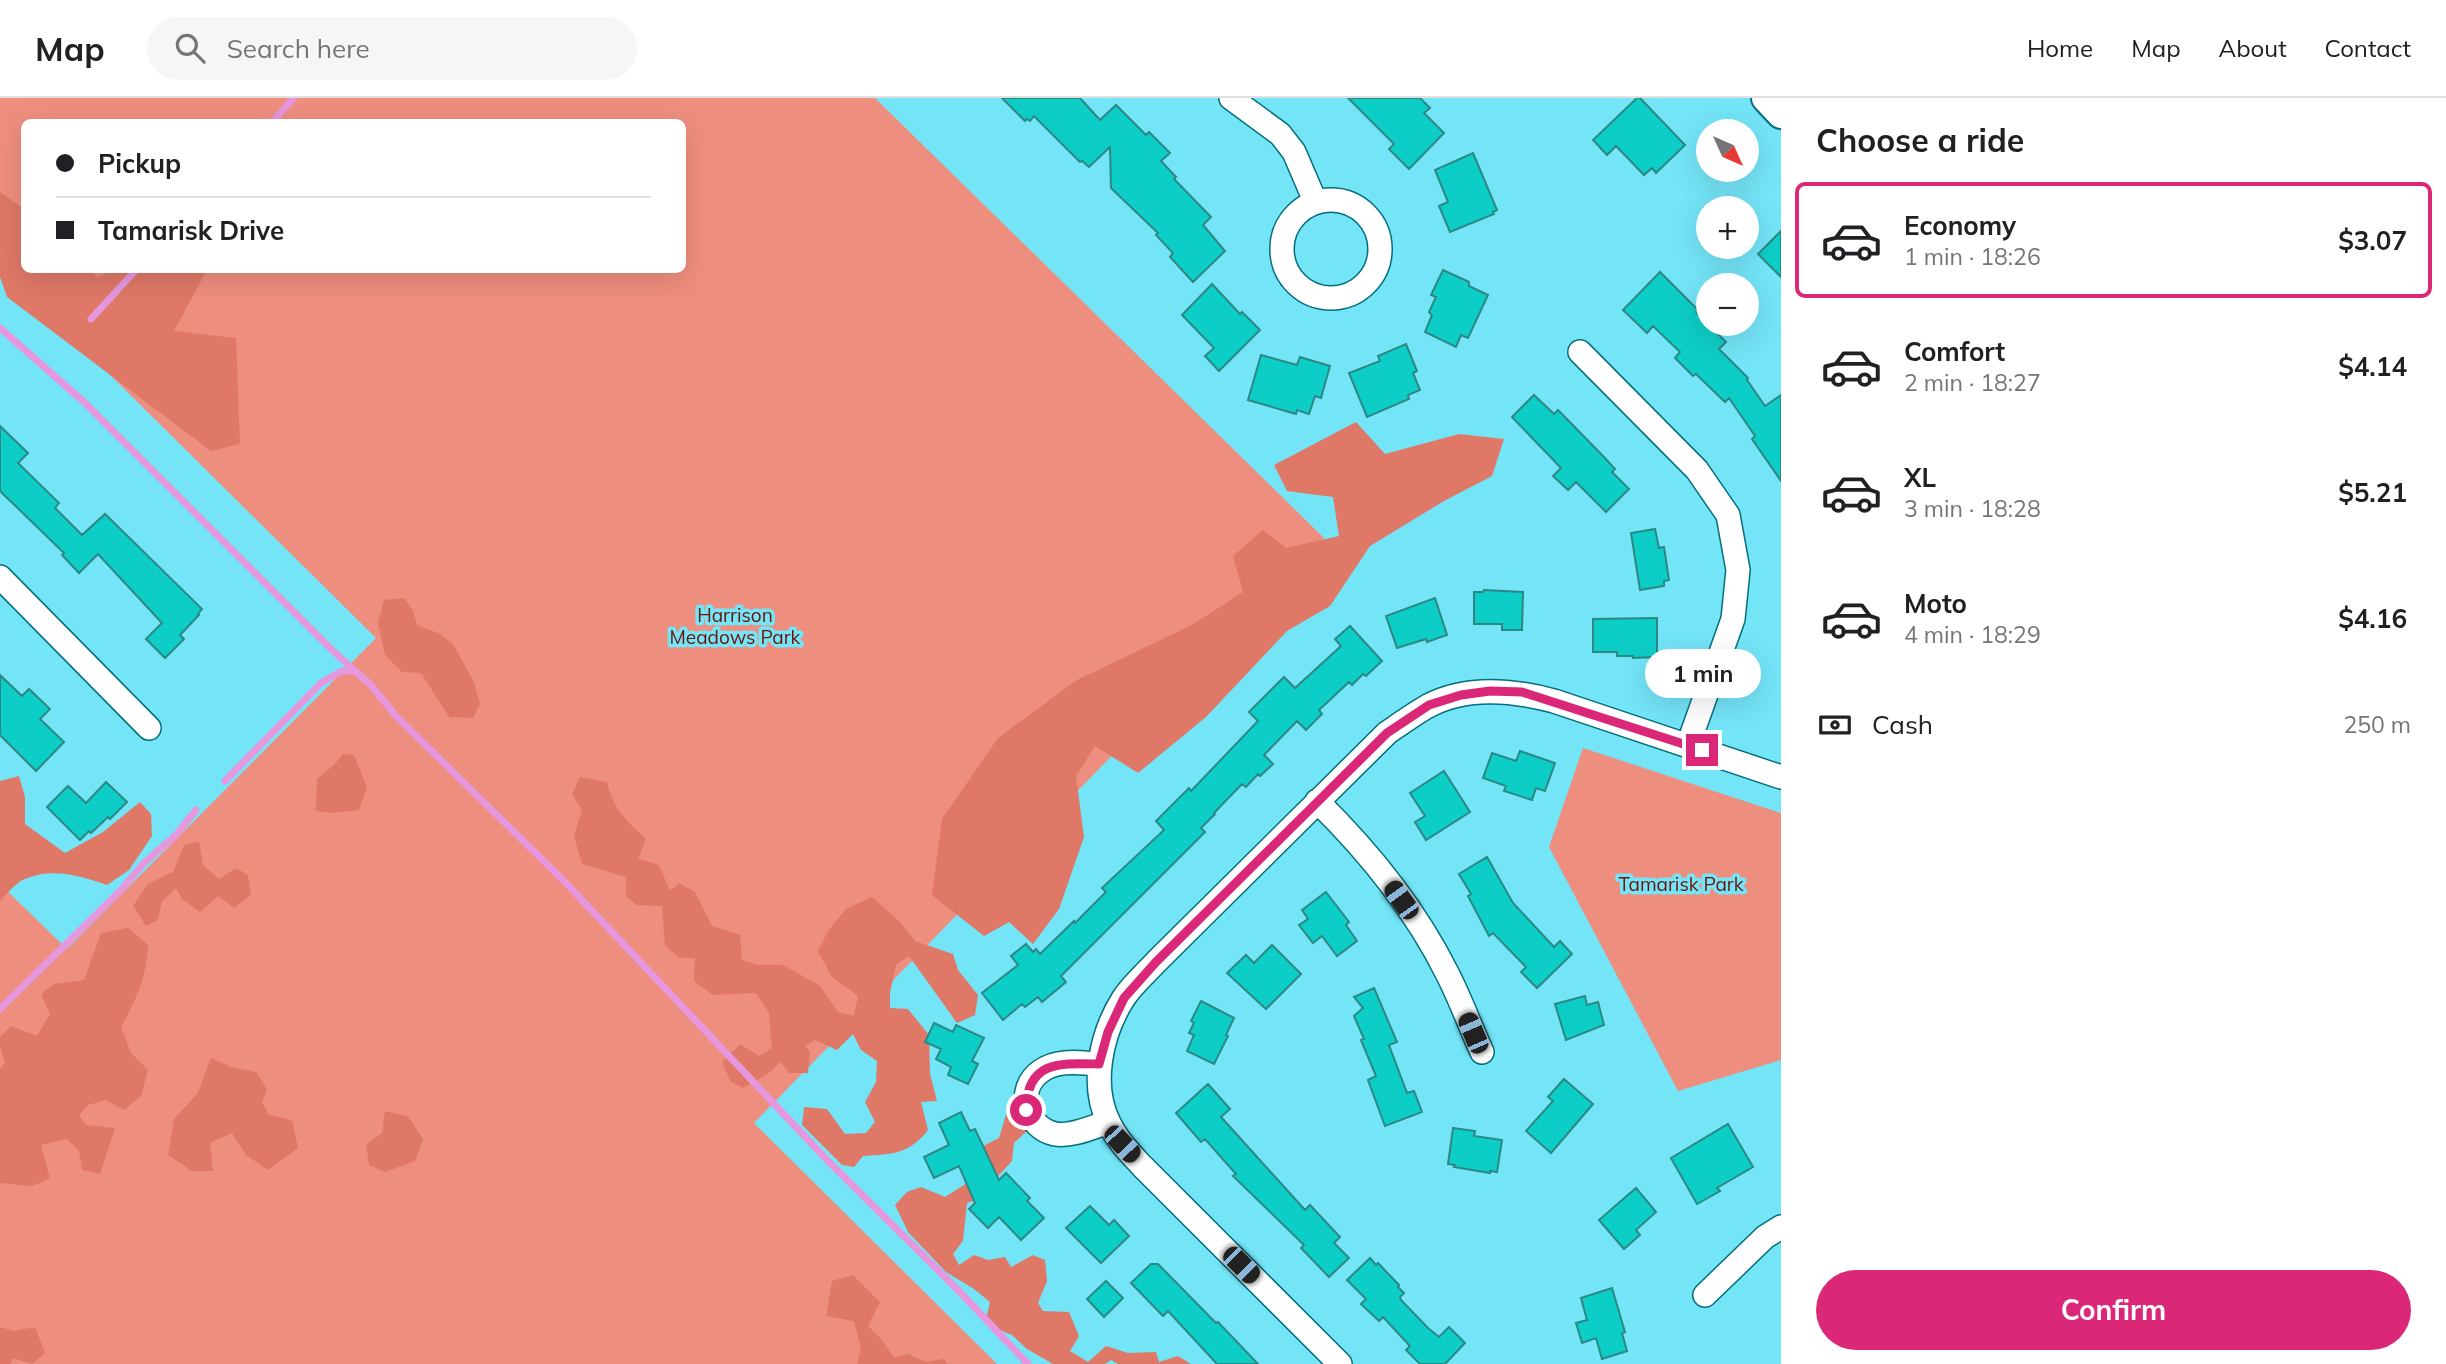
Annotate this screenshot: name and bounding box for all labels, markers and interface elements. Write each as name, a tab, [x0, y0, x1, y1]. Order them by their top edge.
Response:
search box	[147, 17, 637, 80]
text: Map	[35, 28, 105, 69]
icon: search	[171, 29, 209, 67]
text: Search here	[227, 32, 370, 65]
text: Home	[2027, 33, 2093, 63]
text: Map	[2131, 33, 2181, 63]
text: About	[2219, 33, 2287, 63]
text: Contact	[2325, 33, 2411, 63]
north arrow	[1696, 119, 1759, 182]
map controls	[1696, 119, 1759, 336]
text: Choose a ride	[1816, 120, 2024, 160]
text: Pickup	[98, 147, 181, 180]
button: +	[1696, 196, 1759, 259]
icon: car	[1820, 209, 1883, 272]
text: Economy	[1904, 209, 2016, 242]
text: Tamarisk Drive	[98, 214, 284, 247]
text: $3.07	[2338, 224, 2407, 257]
text: 1 min · 18:26	[1904, 242, 2041, 271]
button: −	[1696, 273, 1759, 336]
icon: car	[1820, 335, 1883, 398]
text: Comfort	[1904, 335, 2005, 368]
text: $4.14	[2338, 350, 2407, 383]
text: 2 min · 18:27	[1904, 368, 2041, 397]
icon: car	[1820, 461, 1883, 524]
text: XL	[1904, 461, 1936, 494]
text: $5.21	[2338, 476, 2407, 509]
text: 3 min · 18:28	[1904, 494, 2041, 523]
icon: car	[1820, 587, 1883, 650]
text: Moto	[1904, 587, 1967, 620]
text: $4.16	[2338, 602, 2407, 635]
park label: Harrison Meadows Park	[670, 603, 801, 649]
text: 4 min · 18:29	[1904, 620, 2041, 649]
callout: 1 min	[1644, 648, 1760, 698]
text: 1 min	[1673, 659, 1733, 688]
icon: cash	[1816, 706, 1854, 744]
text: Cash	[1872, 708, 1933, 741]
text: 250 m	[2343, 710, 2411, 739]
route end	[1686, 734, 1718, 766]
park label: Tamarisk Park	[1618, 872, 1744, 896]
car	[1381, 877, 1422, 923]
car	[1456, 1010, 1491, 1056]
route start	[1010, 1094, 1042, 1126]
car	[1100, 1121, 1145, 1167]
car	[1219, 1243, 1264, 1287]
button: Confirm	[1816, 1270, 2411, 1350]

